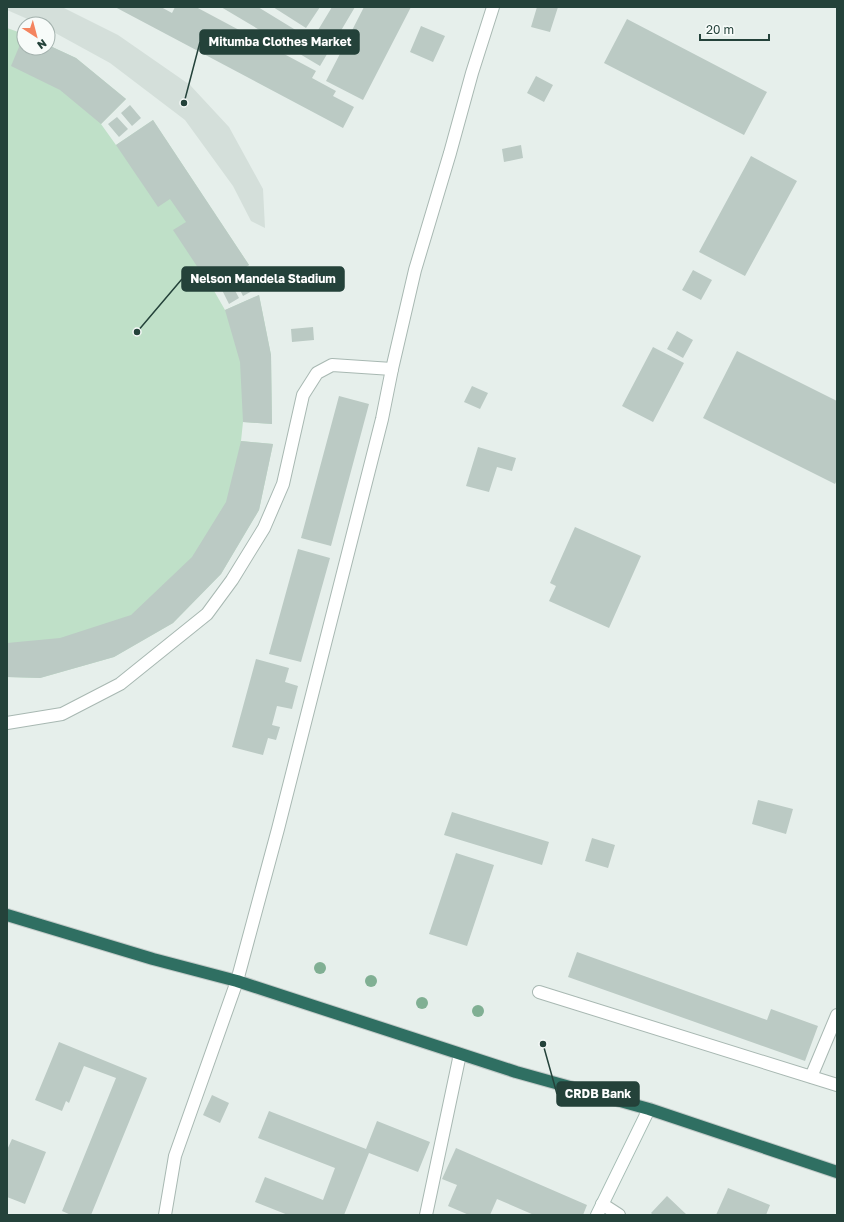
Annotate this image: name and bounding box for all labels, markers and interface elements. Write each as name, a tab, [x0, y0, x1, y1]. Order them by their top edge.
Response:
north arrow	[16, 16, 56, 56]
scale bar	[700, 16, 769, 42]
text: 20 m	[706, 22, 734, 37]
callout: Mitumba Clothes Market	[200, 30, 359, 54]
text: Mitumba Clothes Market	[208, 34, 352, 49]
text: N	[35, 37, 49, 52]
callout: Nelson Mandela Stadium	[182, 267, 344, 291]
text: Nelson Mandela Stadium	[190, 271, 336, 286]
callout: CRDB Bank	[557, 1082, 639, 1106]
text: CRDB Bank	[565, 1086, 631, 1101]

